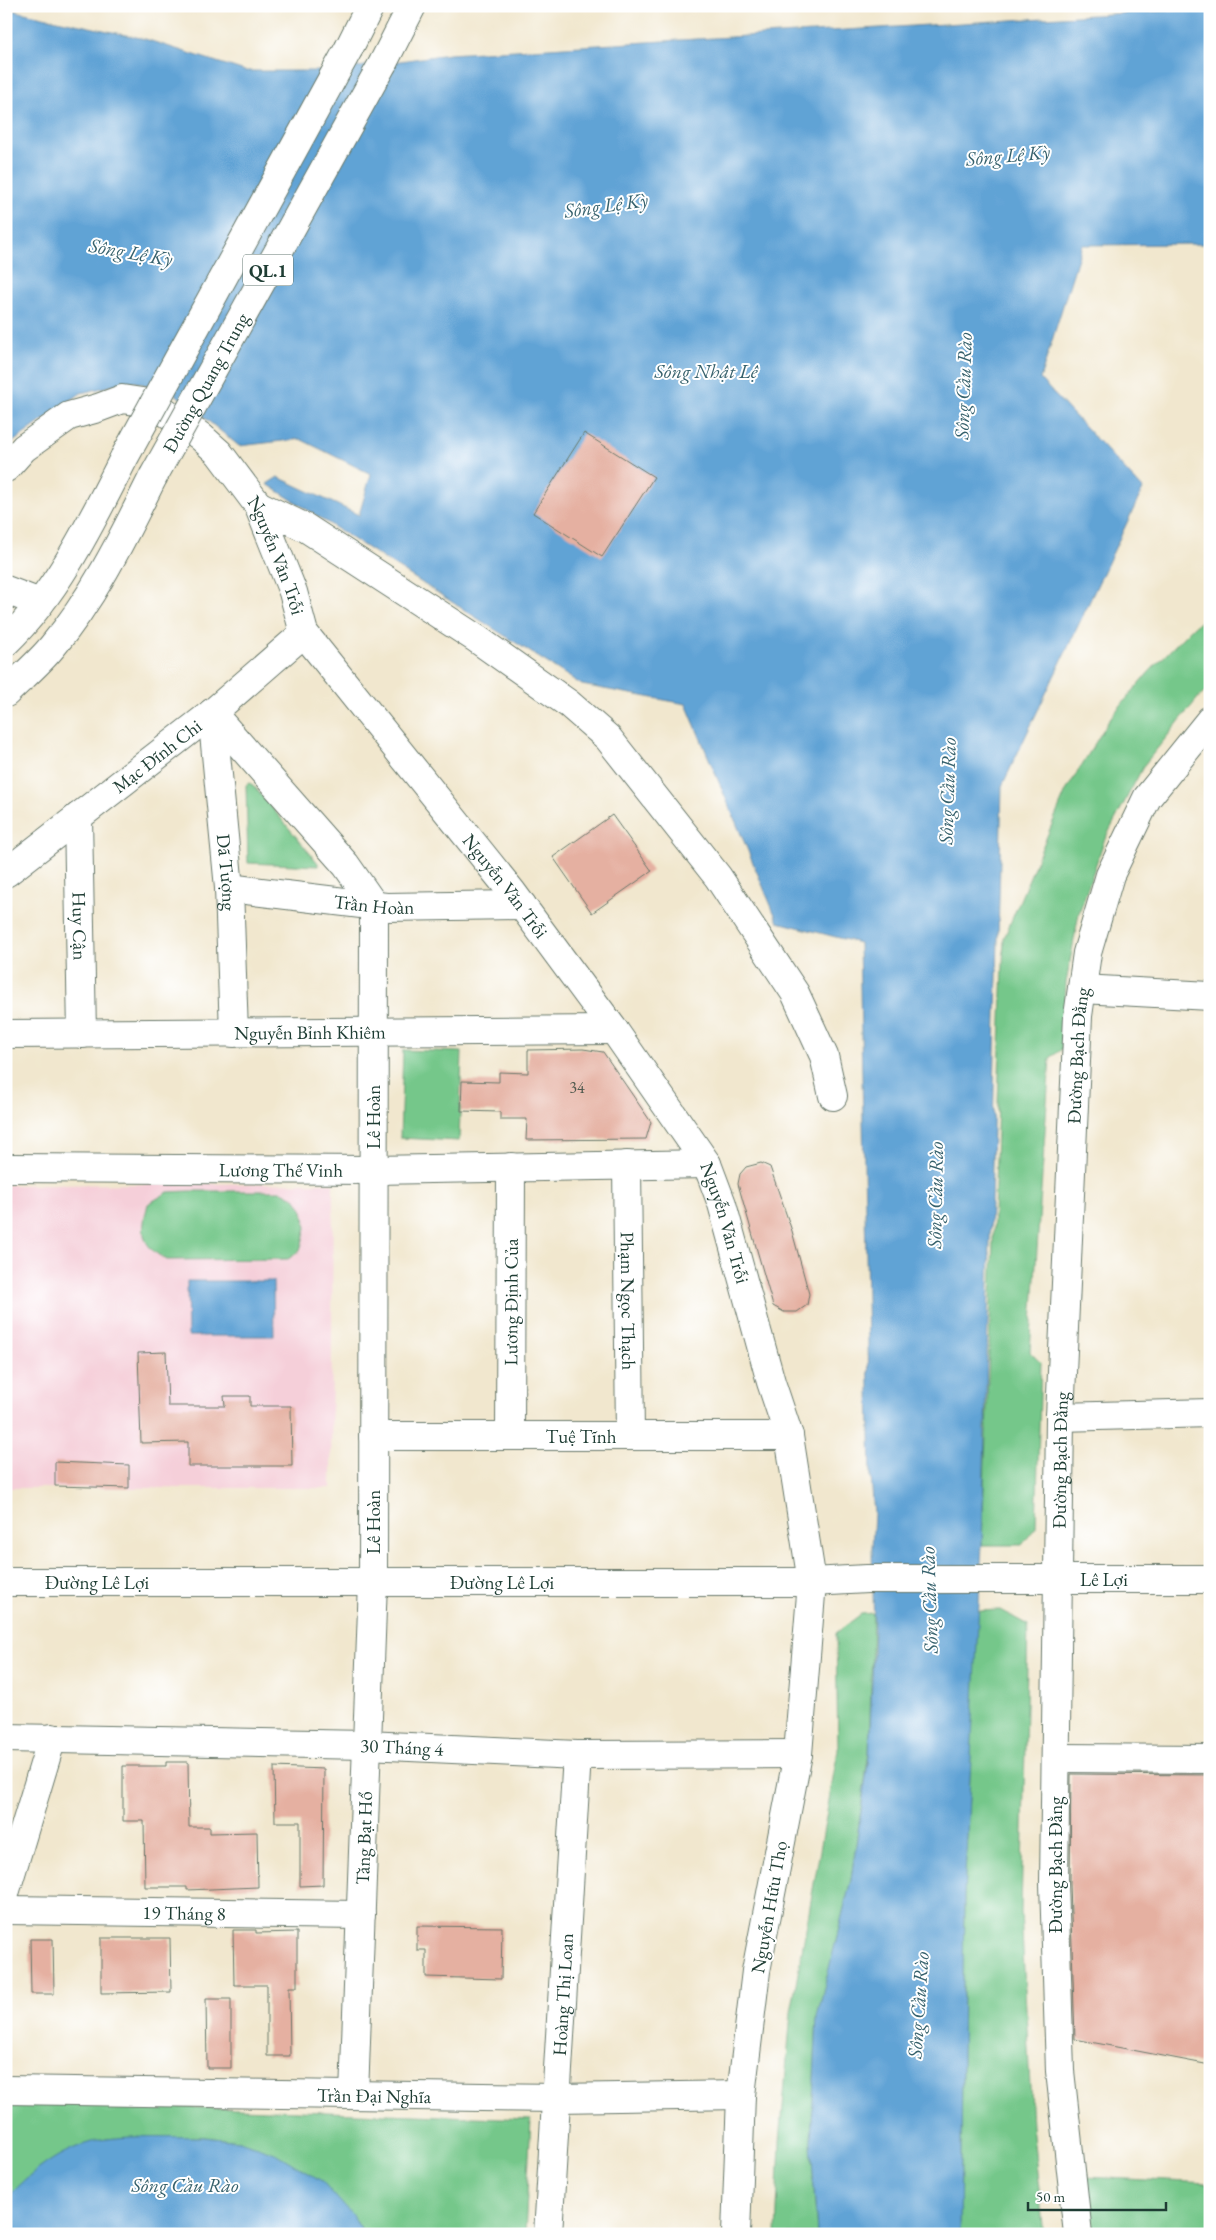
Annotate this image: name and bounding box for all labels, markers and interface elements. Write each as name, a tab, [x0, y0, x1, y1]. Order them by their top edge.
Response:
water label: Sông Lệ Kỳ	[964, 138, 1051, 172]
water label: Sông Lệ Kỳ	[561, 186, 650, 224]
water label: Sông Lệ Kỳ	[86, 232, 175, 272]
road number: QL.1	[243, 254, 293, 286]
street label: Đường Quang Trung	[157, 307, 255, 457]
water label: Sông Cầu Rào	[948, 332, 978, 441]
water label: Sông Nhật Lệ	[653, 358, 759, 384]
street label: Nguyễn Văn Trỗi	[242, 490, 311, 618]
street label: Mạc Đĩnh Chi	[107, 713, 207, 798]
water label: Sông Cầu Rào	[932, 737, 962, 846]
street label: Nguyễn Văn Trỗi	[457, 828, 555, 943]
street label: Dã Tượng	[211, 833, 242, 912]
street label: Trần Hoàn	[332, 888, 414, 920]
street label: Huy Cận	[67, 891, 93, 961]
street label: Đường Bạch Đằng	[1061, 985, 1095, 1125]
street label: Nguyễn Bỉnh Khiêm	[234, 1019, 386, 1045]
house number: 34	[569, 1077, 585, 1098]
street label: Lê Hoàn	[361, 1085, 386, 1149]
water label: Sông Cầu Rào	[921, 1141, 949, 1250]
street label: Lương Thế Vinh	[219, 1157, 343, 1182]
street label: Nguyễn Văn Trỗi	[695, 1158, 756, 1287]
street label: Phạm Ngọc Thạch	[615, 1232, 642, 1371]
street label: Lương Định Của	[498, 1238, 523, 1366]
street label: Đường Bạch Đằng	[1046, 1390, 1074, 1529]
street label: Tuệ Tĩnh	[545, 1424, 617, 1449]
street label: Lê Hoàn	[361, 1490, 386, 1554]
water label: Sông Cầu Rào	[914, 1546, 944, 1655]
street label: Lê Lợi	[1080, 1567, 1128, 1592]
street label: Đường Lê Lợi	[45, 1570, 150, 1595]
street label: Đường Lê Lợi	[450, 1570, 555, 1595]
street label: 30 Tháng 4	[360, 1732, 445, 1761]
street label: Tăng Bạt Hổ	[350, 1791, 378, 1885]
street label: Đường Bạch Đằng	[1043, 1796, 1068, 1933]
street label: Nguyễn Hữu Thọ	[745, 1839, 793, 1975]
street label: 19 Tháng 8	[142, 1899, 226, 1926]
street label: Hoàng Thị Loan	[546, 1932, 579, 2057]
water label: Sông Cầu Rào	[901, 1950, 935, 2060]
street label: Trần Đại Nghĩa	[317, 2082, 432, 2109]
water label: Sông Cầu Rào	[130, 2172, 239, 2198]
scale bar	[1028, 2180, 1166, 2212]
text: 50 m	[1036, 2187, 1065, 2206]

